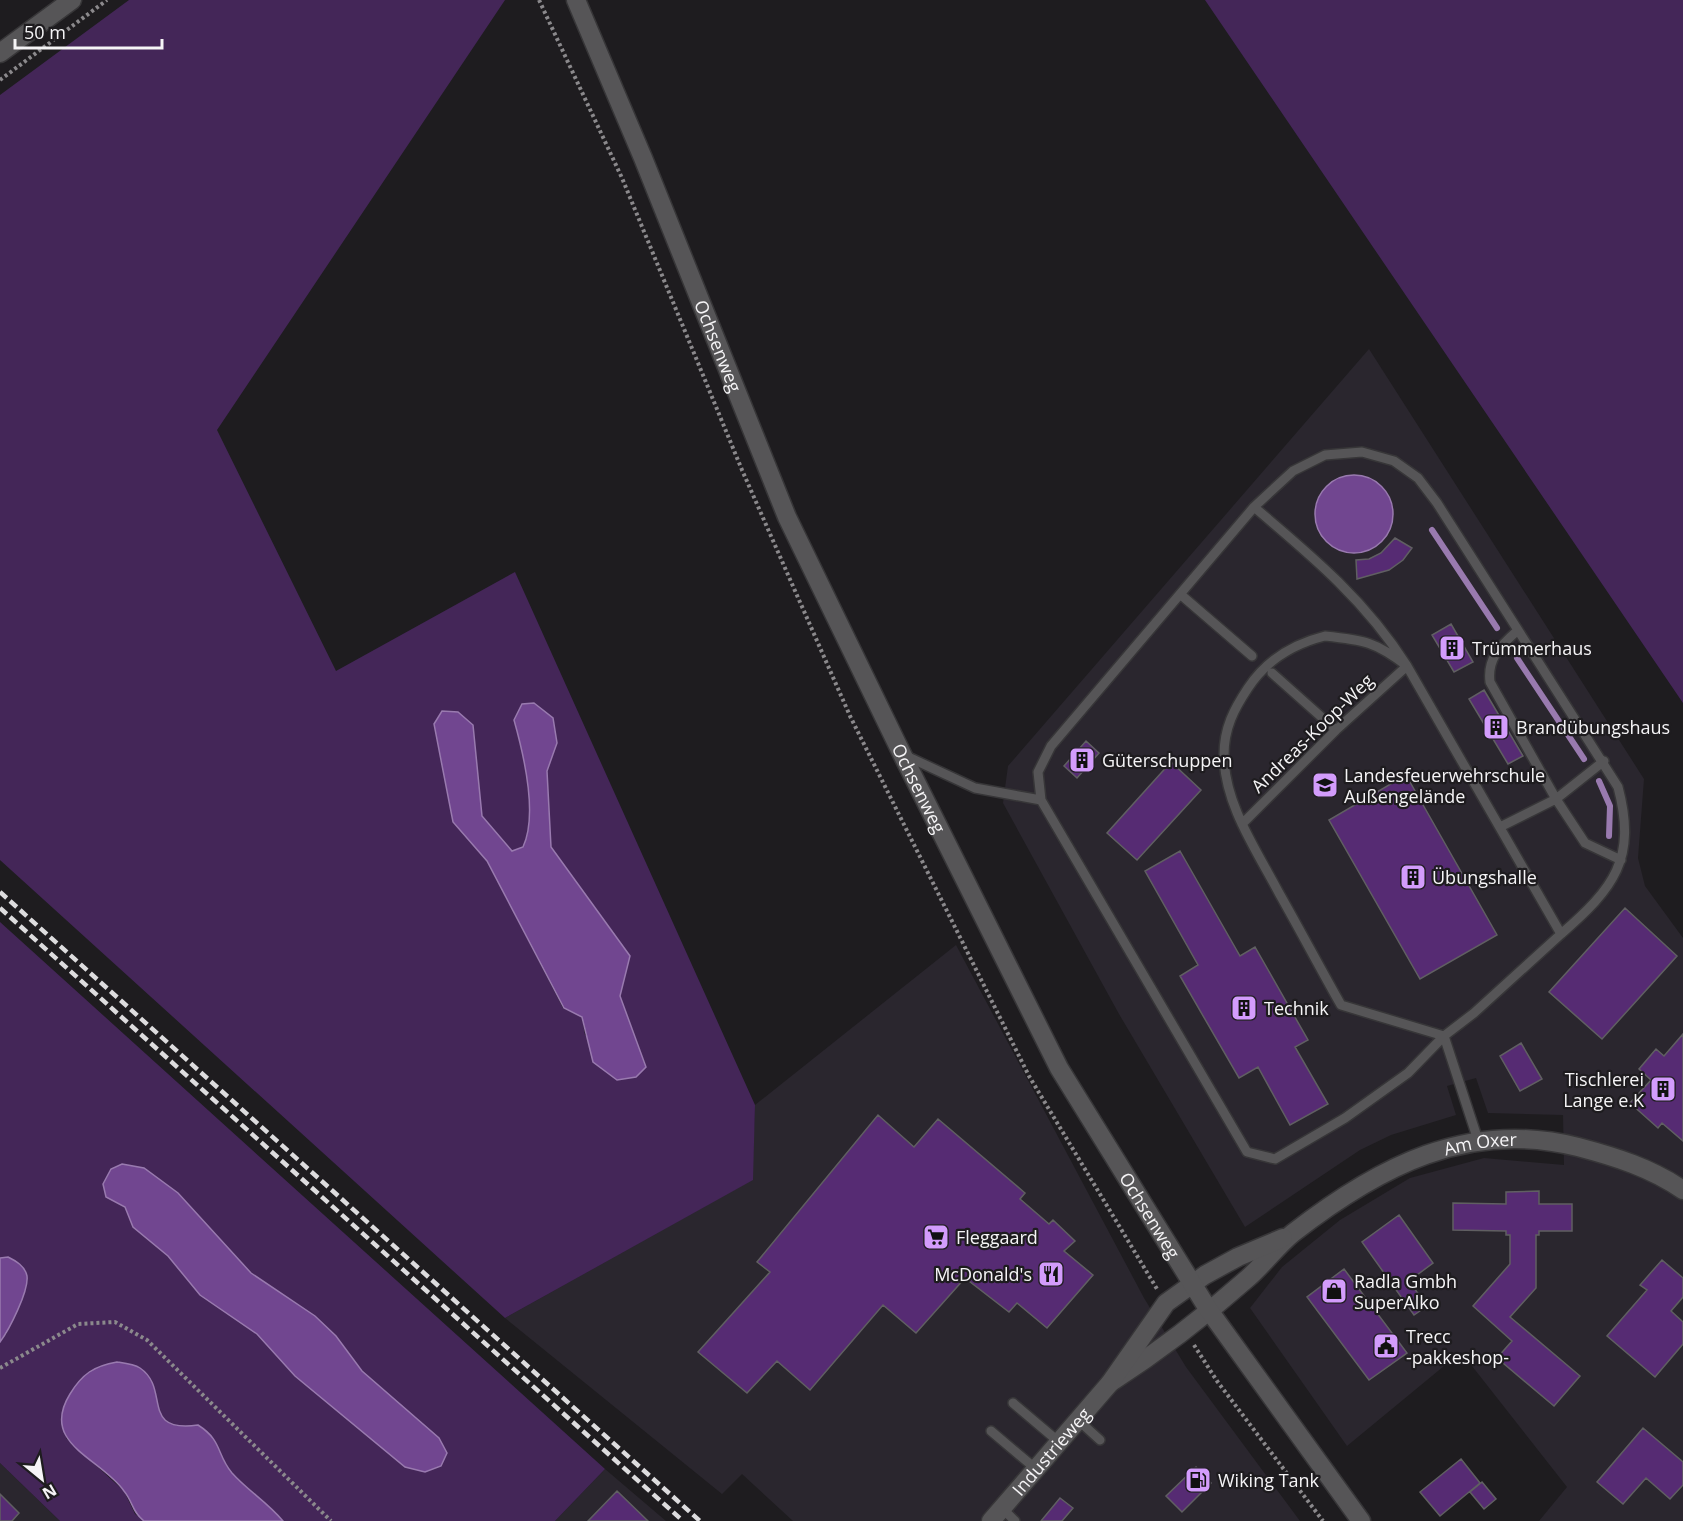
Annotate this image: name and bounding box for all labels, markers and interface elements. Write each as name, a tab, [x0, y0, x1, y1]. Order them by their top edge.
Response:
scale bar	[15, 12, 162, 50]
text: 50 m	[24, 20, 66, 44]
street label: Ochsenweg	[689, 296, 748, 396]
building icon: Trümmerhaus	[1437, 633, 1467, 663]
place label: Trümmerhaus	[1472, 636, 1592, 660]
street label: Andreas-Koop-Weg	[1246, 668, 1378, 798]
building icon: Brandübungshaus	[1481, 712, 1511, 742]
place label: Brandübungshaus	[1516, 715, 1670, 739]
street label: Ochsenweg	[887, 739, 952, 837]
building icon: Güterschuppen	[1067, 745, 1097, 775]
place label: Güterschuppen	[1102, 748, 1232, 772]
place label: Landesfeuerwehrschule Außengelände	[1344, 763, 1545, 808]
school or university icon: Landesfeuerwehrschule Außengelände	[1310, 770, 1340, 800]
building icon: Übungshalle	[1398, 862, 1428, 892]
place label: Übungshalle	[1432, 865, 1537, 889]
building icon: Technik	[1229, 993, 1259, 1023]
place label: Technik	[1264, 996, 1329, 1020]
place label: Tischlerei Lange e.K	[1563, 1067, 1645, 1112]
building icon: Tischlerei Lange e.K	[1648, 1074, 1678, 1104]
street label: Am Oxer	[1441, 1127, 1517, 1161]
street label: Ochsenweg	[1114, 1168, 1186, 1263]
supermarket icon: Fleggaard	[921, 1222, 951, 1252]
place label: Fleggaard	[956, 1225, 1038, 1249]
restaurant icon: McDonald's	[1036, 1259, 1066, 1289]
place label: McDonald's	[934, 1262, 1032, 1286]
place label: Radla Gmbh SuperAlko	[1354, 1269, 1457, 1314]
shop icon: Radla Gmbh SuperAlko	[1319, 1276, 1349, 1306]
place label: Trecc -pakkeshop-	[1406, 1324, 1509, 1369]
public building icon: Trecc -pakkeshop-	[1371, 1331, 1401, 1361]
street label: Industrieweg	[1006, 1402, 1096, 1500]
north arrow	[12, 1449, 72, 1509]
fuel station icon: Wiking Tank	[1183, 1465, 1213, 1495]
place label: Wiking Tank	[1218, 1468, 1320, 1492]
text: N	[38, 1479, 61, 1505]

